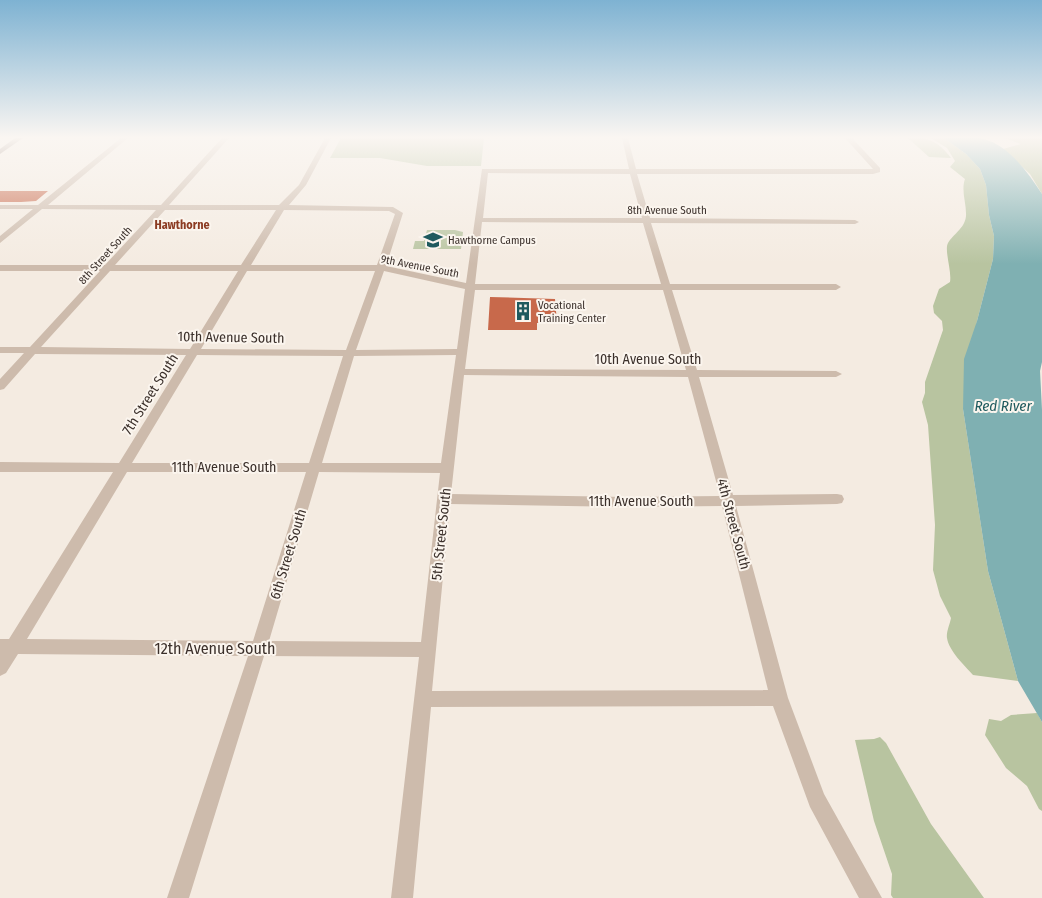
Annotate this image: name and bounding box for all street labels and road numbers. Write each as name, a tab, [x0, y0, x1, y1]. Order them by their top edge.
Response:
street label: 8th Avenue South	[627, 204, 707, 217]
street label: 8th Street South	[76, 224, 135, 287]
street label: 9th Avenue South	[380, 253, 460, 280]
street label: 10th Avenue South	[177, 328, 285, 347]
street label: 7th Street South	[119, 351, 182, 438]
street label: 10th Avenue South	[595, 351, 701, 368]
street label: 11th Avenue South	[172, 459, 276, 476]
street label: 4th Street South	[713, 477, 754, 571]
street label: 5th Street South	[428, 487, 455, 581]
street label: 11th Avenue South	[589, 493, 693, 510]
street label: 6th Street South	[267, 507, 310, 601]
street label: 12th Avenue South	[155, 639, 275, 658]

